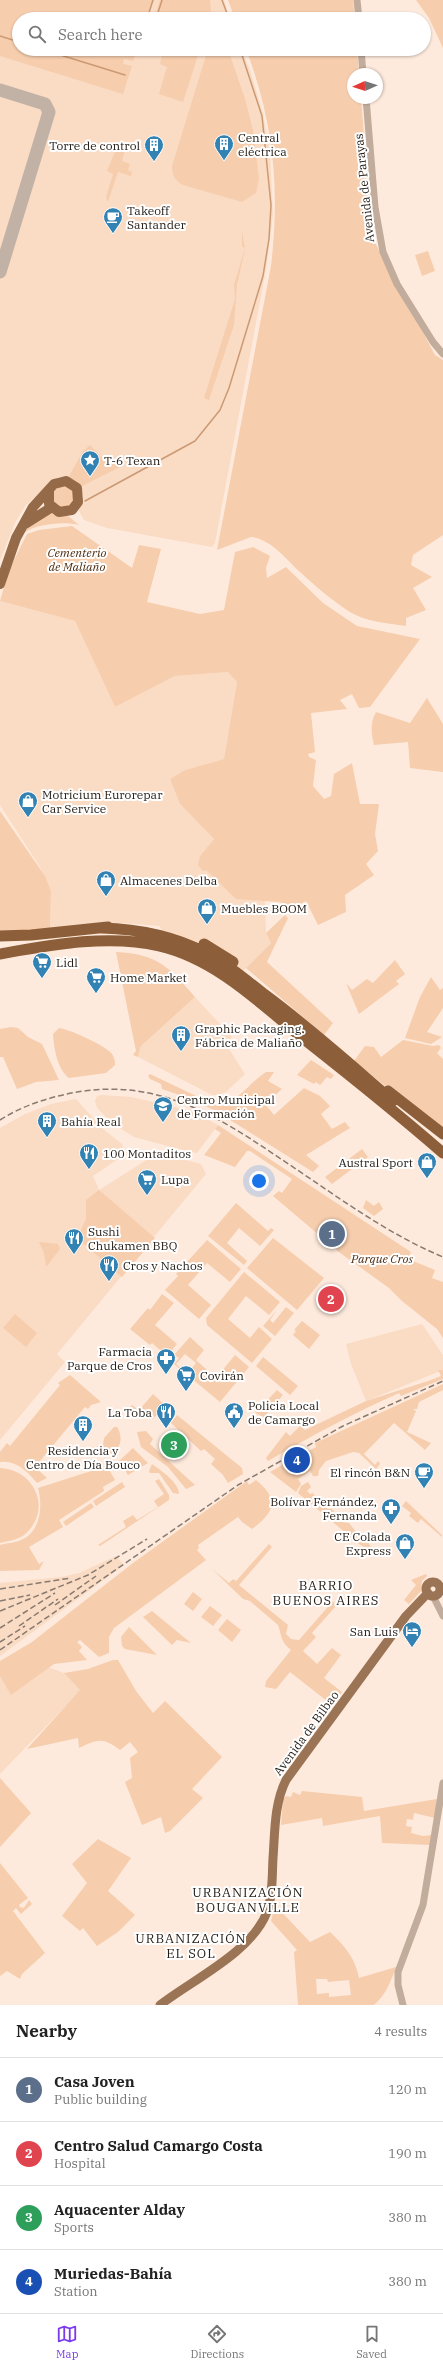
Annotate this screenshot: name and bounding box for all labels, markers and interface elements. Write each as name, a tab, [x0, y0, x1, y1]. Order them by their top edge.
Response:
search box	[12, 12, 431, 56]
icon: search	[26, 23, 48, 45]
text: Search here	[58, 25, 143, 44]
north arrow	[347, 68, 383, 104]
place label: Central eléctrica	[238, 130, 287, 159]
building icon: Central eléctrica	[213, 133, 235, 161]
street label: Avenida de Parayas	[351, 133, 377, 243]
building icon: Torre de control	[143, 134, 165, 162]
place label: Torre de control	[49, 138, 140, 153]
place label: Takeoff Santander	[127, 203, 186, 232]
cafe icon: Takeoff Santander	[102, 206, 124, 234]
place icon: T-6 Texan	[79, 449, 101, 477]
place label: T-6 Texan	[104, 453, 161, 468]
park label: Cementerio de Maliaño	[48, 545, 107, 574]
place label: Motricium Eurorepar Car Service	[42, 787, 163, 816]
shop icon: Motricium Eurorepar Car Service	[17, 790, 39, 818]
shop icon: Almacenes Delba	[95, 869, 117, 897]
place label: Almacenes Delba	[120, 873, 218, 888]
shop icon: Muebles BOOM	[196, 897, 218, 925]
place label: Muebles BOOM	[221, 901, 307, 916]
supermarket icon: Lidl	[31, 951, 53, 979]
place label: Lidl	[56, 955, 78, 970]
supermarket icon: Home Market	[85, 966, 107, 994]
place label: Home Market	[110, 970, 187, 985]
place label: Graphic Packaging. Fábrica de Maliaño	[195, 1021, 305, 1050]
building icon: Graphic Packaging. Fábrica de Maliaño	[170, 1024, 192, 1052]
place label: Centro Municipal de Formación	[177, 1092, 275, 1121]
school or university icon: Centro Municipal de Formación	[152, 1095, 174, 1123]
building icon: Bahía Real	[36, 1110, 58, 1138]
place label: Bahía Real	[61, 1114, 121, 1129]
restaurant icon: 100 Montaditos	[78, 1142, 100, 1170]
place label: 100 Montaditos	[103, 1146, 191, 1161]
shop icon: Austral Sport	[416, 1151, 438, 1179]
place label: Austral Sport	[338, 1155, 413, 1170]
supermarket icon: Lupa	[136, 1168, 158, 1196]
your location	[249, 1171, 269, 1191]
place label: Lupa	[161, 1172, 190, 1187]
pin: 1	[319, 1219, 345, 1249]
place label: Sushi Chukamen BBQ	[88, 1224, 177, 1253]
restaurant icon: Sushi Chukamen BBQ	[63, 1227, 85, 1255]
park label: Parque Cros	[350, 1251, 413, 1266]
restaurant icon: Cros y Nachos	[98, 1254, 120, 1282]
place label: Cros y Nachos	[123, 1258, 203, 1273]
pin: 2	[318, 1284, 344, 1314]
place label: Farmacia Parque de Cros	[67, 1344, 152, 1373]
pharmacy icon: Farmacia Parque de Cros	[155, 1347, 177, 1375]
supermarket icon: Covirán	[175, 1364, 197, 1392]
place label: Covirán	[200, 1368, 244, 1383]
place label: Policia Local de Camargo	[248, 1398, 319, 1427]
restaurant icon: La Toba	[155, 1401, 177, 1429]
public building icon: Policia Local de Camargo	[223, 1401, 245, 1429]
place label: La Toba	[108, 1405, 152, 1420]
building icon: Residencia y Centro de Día Bouco	[72, 1414, 94, 1442]
pin: 3	[161, 1430, 187, 1460]
place label: Residencia y Centro de Día Bouco	[26, 1443, 140, 1472]
pin: 4	[284, 1445, 310, 1475]
cafe icon: El rincón B&N	[413, 1461, 435, 1489]
place label: El rincón B&N	[330, 1465, 410, 1480]
place label: Bolívar Fernández, Fernanda	[270, 1494, 377, 1523]
pharmacy icon: Bolívar Fernández, Fernanda	[380, 1497, 402, 1525]
place label: CE Colada Express	[334, 1529, 391, 1558]
shop icon: CE Colada Express	[394, 1532, 416, 1560]
district label: BARRIO BUENOS AIRES	[273, 1577, 379, 1609]
hotel icon: San Luis	[401, 1620, 423, 1648]
place label: San Luis	[350, 1624, 398, 1639]
street label: Avenida de Bilbao	[270, 1687, 342, 1778]
district label: URBANIZACIÓN BOUGANVILLE	[192, 1884, 304, 1916]
district label: URBANIZACIÓN EL SOL	[135, 1930, 247, 1962]
text: Nearby	[16, 2020, 77, 2042]
text: 4 results	[374, 2023, 427, 2040]
text: Casa Joven	[54, 2072, 135, 2091]
text: 1	[25, 2081, 33, 2098]
text: 120 m	[388, 2081, 427, 2098]
text: Public building	[54, 2091, 147, 2108]
text: Centro Salud Camargo Costa	[54, 2136, 263, 2155]
text: 2	[25, 2145, 33, 2162]
text: 190 m	[388, 2145, 427, 2162]
text: Hospital	[54, 2155, 106, 2172]
text: Aquacenter Alday	[54, 2200, 185, 2219]
text: 3	[25, 2209, 33, 2226]
text: 380 m	[388, 2209, 427, 2226]
text: Sports	[54, 2219, 94, 2236]
text: Muriedas-Bahía	[54, 2264, 172, 2283]
text: 4	[25, 2273, 33, 2290]
text: 380 m	[388, 2273, 427, 2290]
text: Station	[54, 2283, 98, 2300]
tab: Map	[56, 2323, 78, 2361]
tab: Directions	[190, 2323, 244, 2361]
tab: Saved	[356, 2323, 387, 2361]

